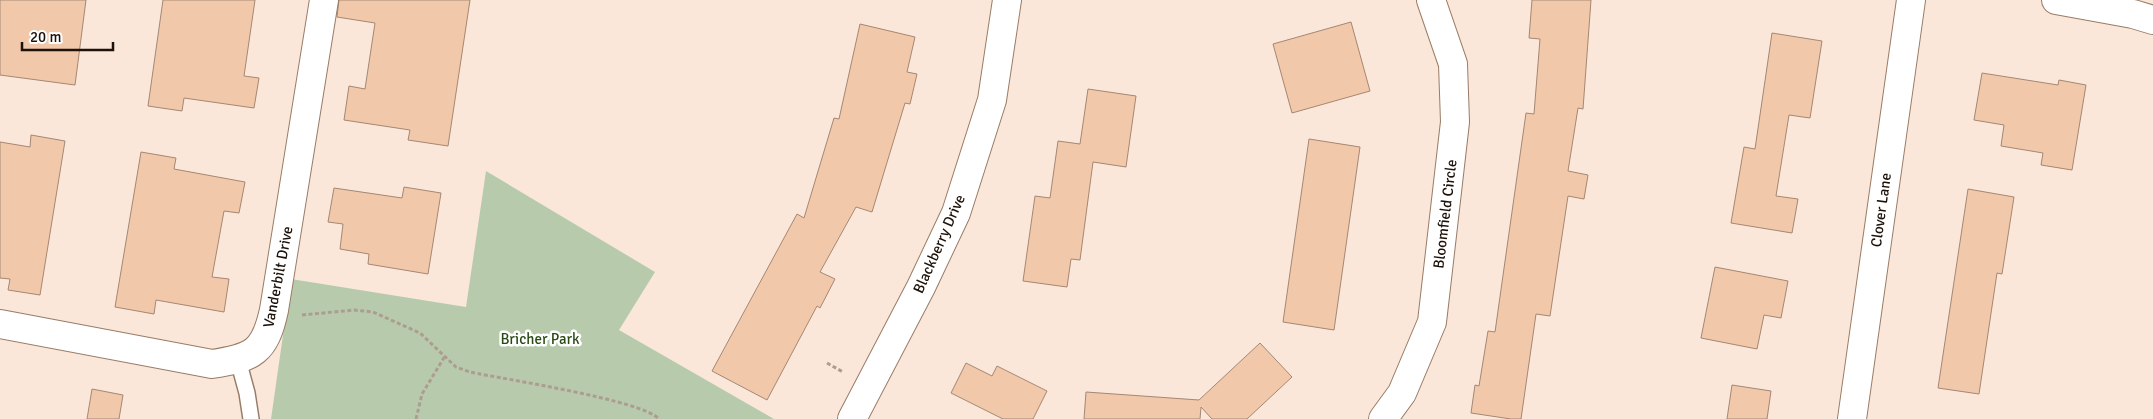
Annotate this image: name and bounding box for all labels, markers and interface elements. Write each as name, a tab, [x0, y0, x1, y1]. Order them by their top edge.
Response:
scale bar	[22, 20, 114, 52]
text: 20 m	[30, 28, 61, 46]
street label: Bloomfield Circle	[1429, 158, 1461, 270]
street label: Clover Lane	[1867, 172, 1895, 248]
street label: Blackberry Drive	[909, 192, 969, 296]
street label: Vanderbilt Drive	[259, 225, 297, 329]
park label: Bricher Park	[500, 330, 580, 348]

